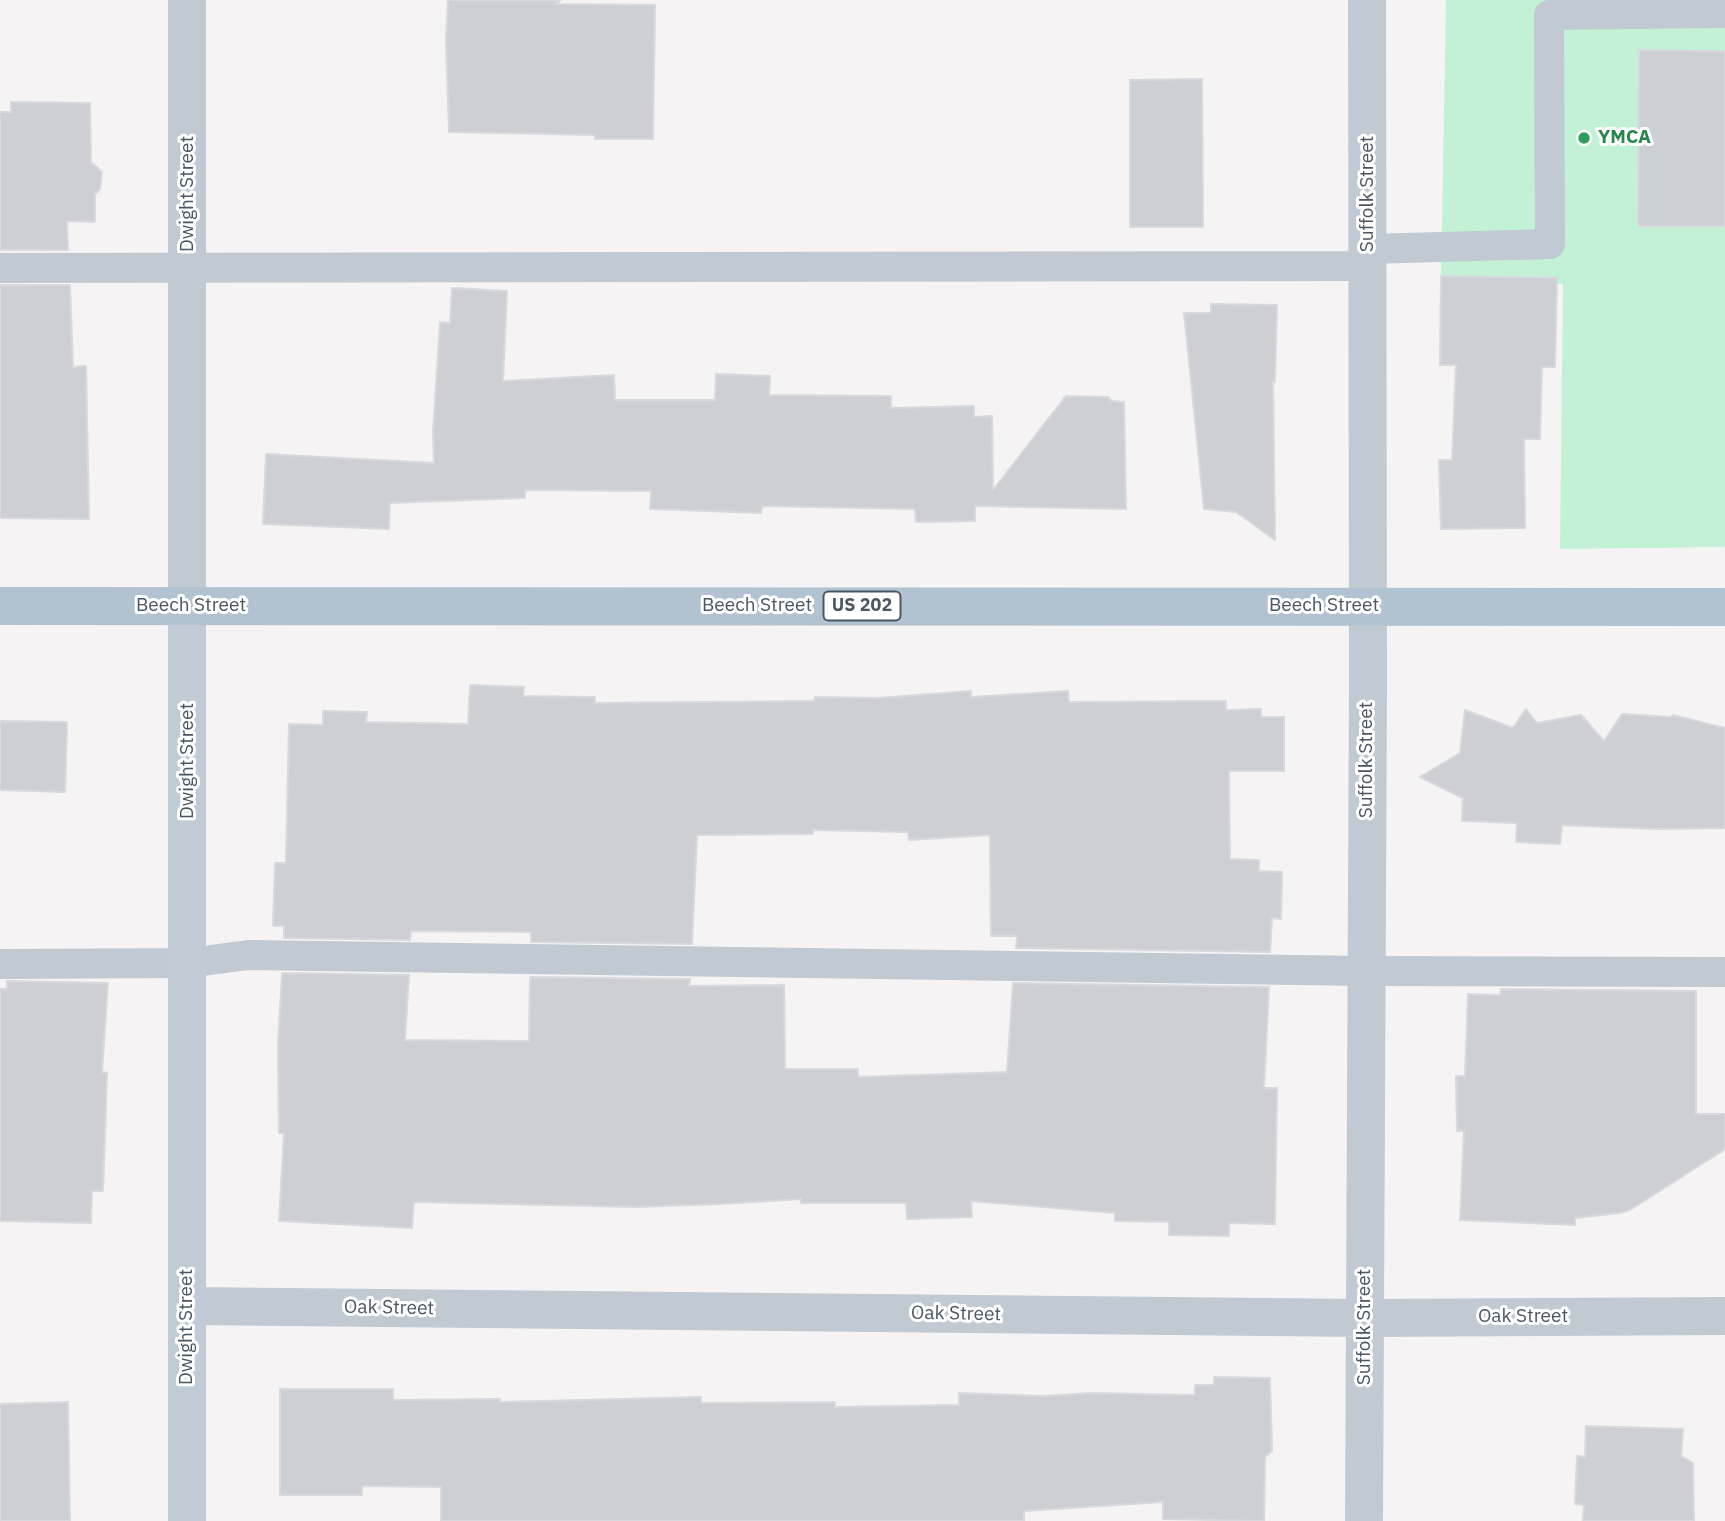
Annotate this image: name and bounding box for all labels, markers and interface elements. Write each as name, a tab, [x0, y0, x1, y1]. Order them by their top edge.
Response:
place label: YMCA	[1598, 127, 1651, 149]
marker: YMCA	[1576, 130, 1592, 146]
street label: Dwight Street	[177, 136, 199, 252]
street label: Suffolk Street	[1357, 136, 1379, 252]
road number: US 202	[824, 592, 900, 620]
street label: Beech Street	[136, 595, 246, 617]
street label: Beech Street	[702, 595, 812, 617]
street label: Beech Street	[1269, 595, 1379, 617]
street label: Suffolk Street	[1356, 702, 1378, 818]
street label: Dwight Street	[177, 703, 199, 819]
street label: Dwight Street	[176, 1269, 198, 1385]
street label: Suffolk Street	[1354, 1269, 1376, 1385]
street label: Oak Street	[344, 1296, 434, 1320]
street label: Oak Street	[911, 1302, 1001, 1326]
street label: Oak Street	[1478, 1306, 1568, 1328]

